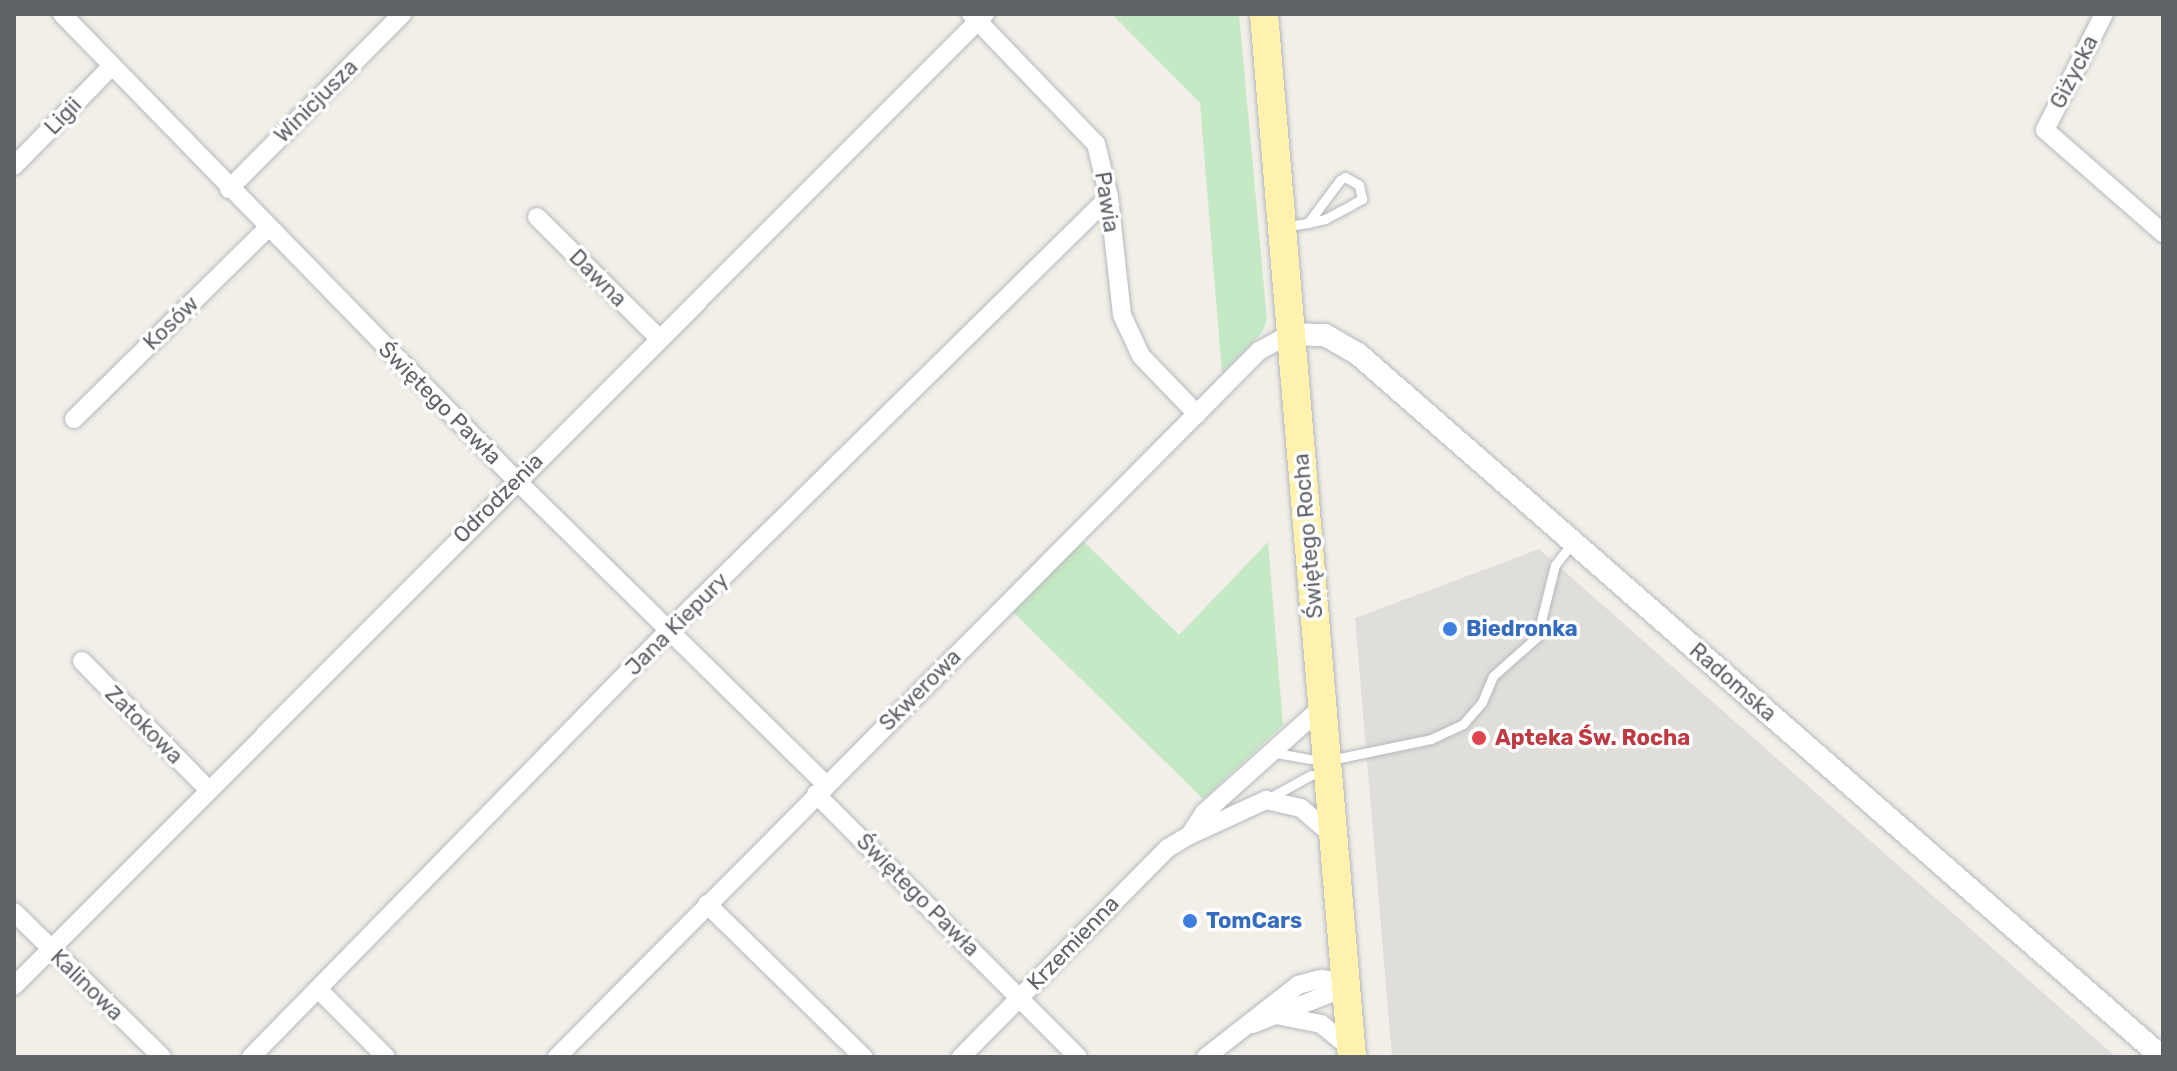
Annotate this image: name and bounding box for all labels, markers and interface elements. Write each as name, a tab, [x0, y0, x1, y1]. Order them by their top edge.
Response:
street label: Giżycka	[2044, 31, 2104, 113]
street label: Winicjusza	[269, 54, 363, 148]
street label: Ligii	[39, 92, 87, 140]
street label: Pawia	[1089, 170, 1125, 234]
street label: Dawna	[564, 244, 632, 312]
street label: Kosów	[138, 290, 204, 356]
street label: Świętego Pawła	[373, 336, 507, 470]
street label: Odrodzenia	[448, 448, 548, 548]
street label: Świętego Rocha	[1288, 452, 1328, 620]
street label: Jana Kiepury	[620, 567, 734, 681]
place label: Biedronka	[1466, 616, 1578, 642]
marker: Biedronka	[1441, 620, 1459, 638]
street label: Radomska	[1684, 637, 1782, 727]
street label: Skwerowa	[874, 644, 966, 736]
street label: Zatokowa	[100, 681, 188, 769]
place label: Apteka Św. Rocha	[1495, 725, 1690, 751]
marker: Apteka Św. Rocha	[1470, 729, 1488, 747]
street label: Świętego Pawła	[851, 828, 985, 962]
street label: Krzemienna	[1021, 890, 1125, 996]
place label: TomCars	[1206, 908, 1302, 934]
marker: TomCars	[1181, 912, 1199, 930]
street label: Kalinowa	[45, 944, 129, 1026]

